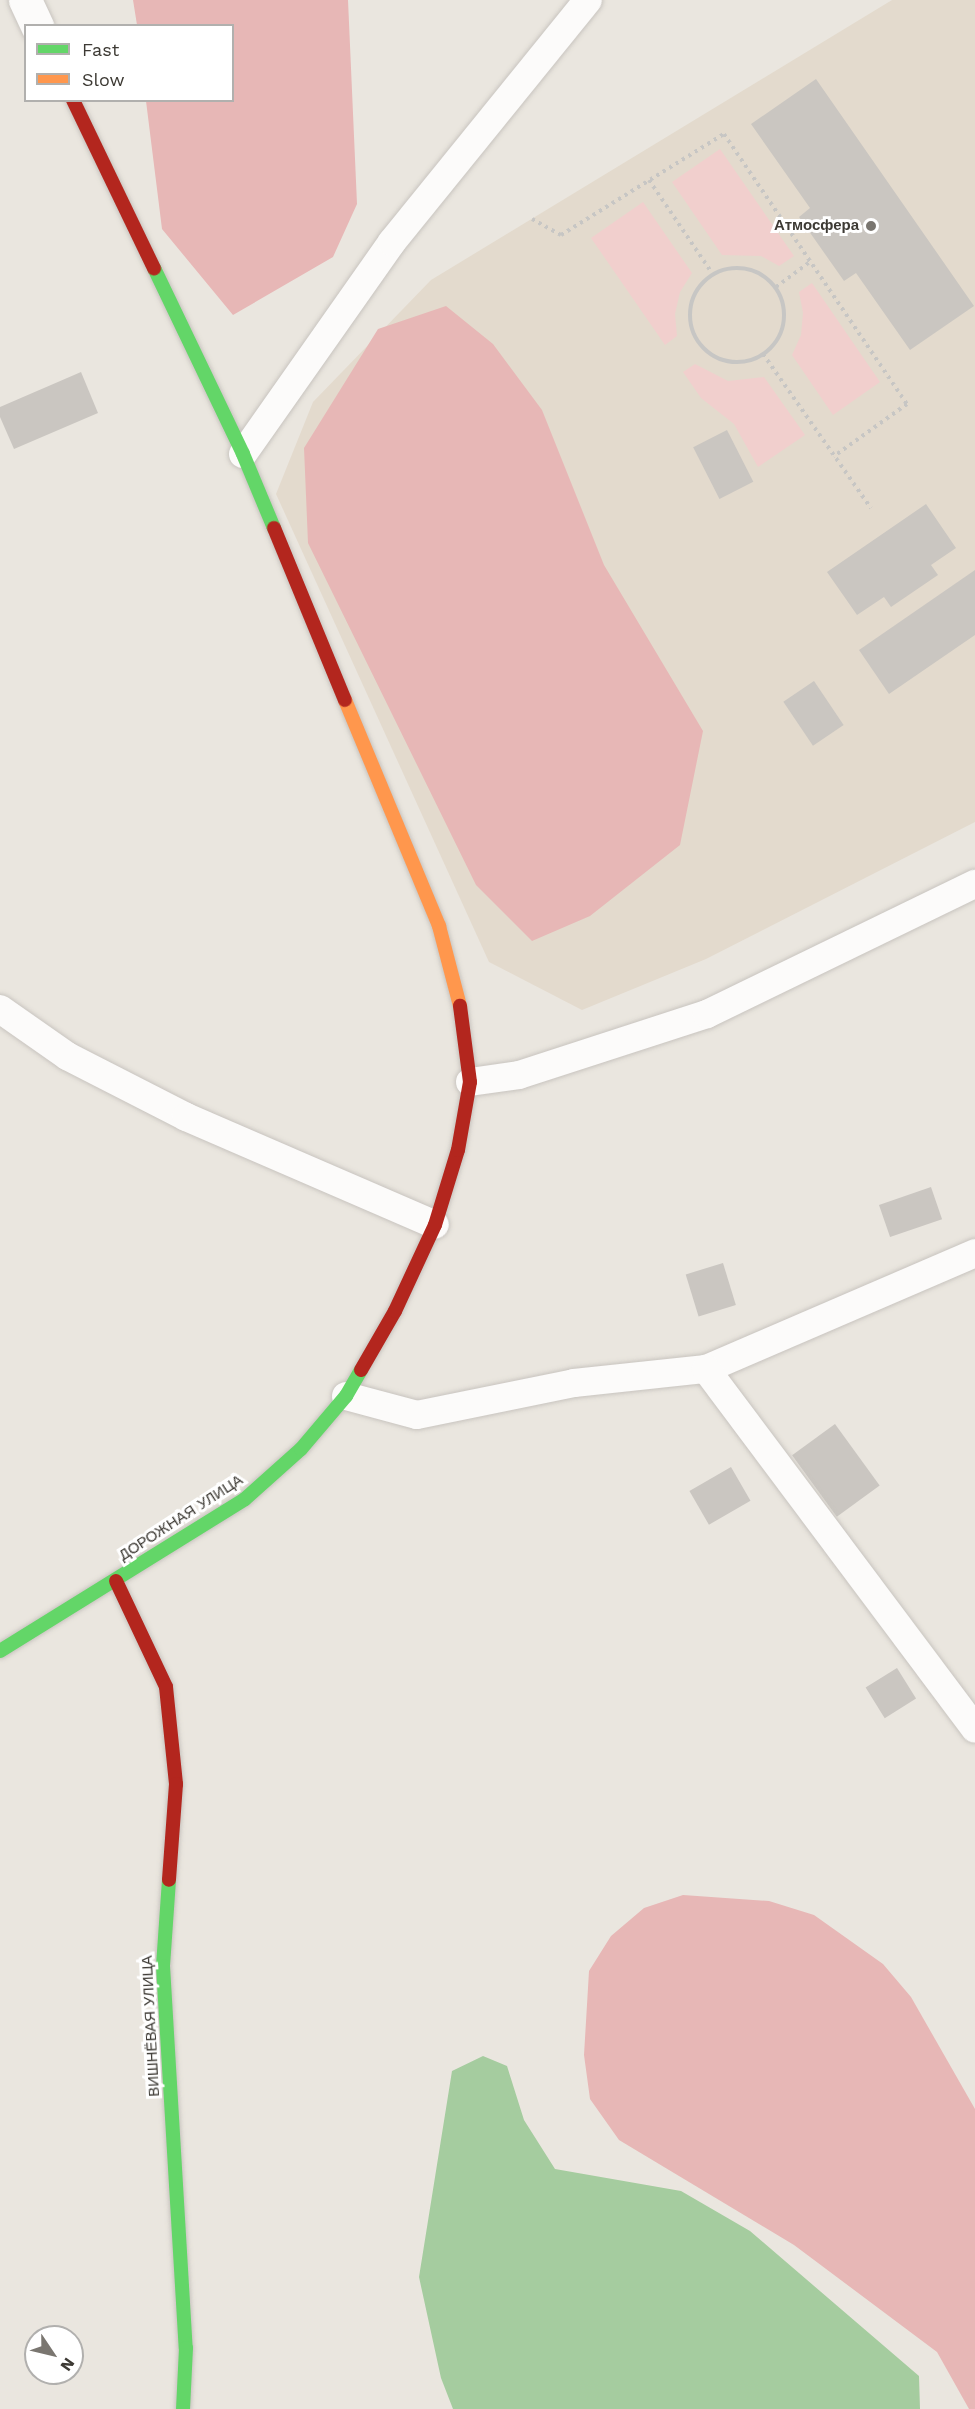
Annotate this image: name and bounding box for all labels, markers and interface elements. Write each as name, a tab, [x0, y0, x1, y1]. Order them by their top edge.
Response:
legend	[24, 24, 234, 102]
text: Fast	[82, 39, 119, 60]
text: Slow	[82, 69, 125, 90]
place label: Атмосфера	[774, 217, 859, 235]
marker: Атмосфера	[864, 219, 878, 233]
street label: ДОРОЖНАЯ УЛИЦА	[116, 1471, 246, 1565]
street label: ВИШНЁВАЯ УЛИЦА	[138, 1955, 164, 2097]
north arrow	[24, 2325, 84, 2385]
text: N	[56, 2354, 79, 2375]

